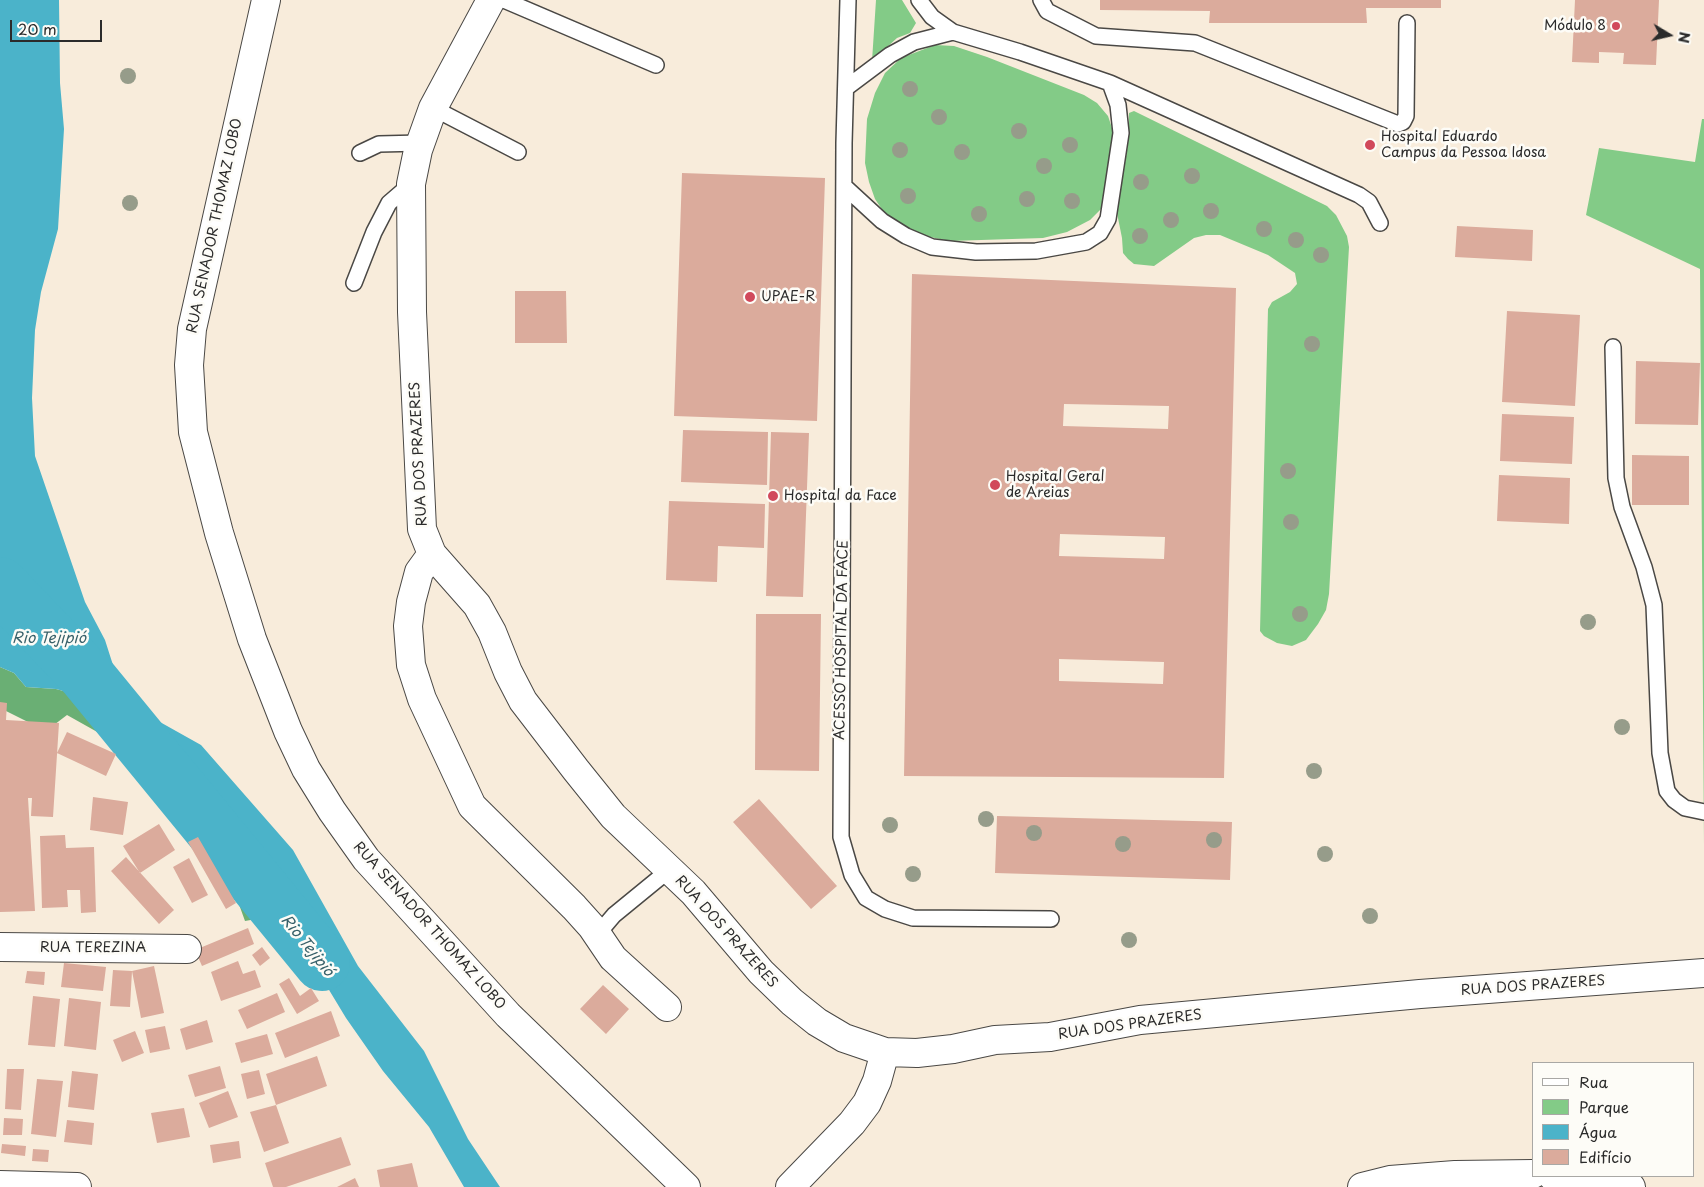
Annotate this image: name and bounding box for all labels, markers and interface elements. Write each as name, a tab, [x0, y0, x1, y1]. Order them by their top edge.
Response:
scale bar	[12, 10, 105, 42]
north arrow	[1644, 10, 1694, 60]
text: 20 m	[18, 17, 57, 40]
place label: Módulo 8	[1544, 18, 1606, 34]
marker: Módulo 8	[1610, 20, 1622, 32]
text: N	[1673, 30, 1696, 45]
street label: RUA SENADOR THOMAZ LOBO	[184, 117, 246, 335]
place label: Hospital Eduardo Campus da Pessoa Idosa	[1381, 129, 1546, 162]
marker: Hospital Eduardo Campus da Pessoa Idosa	[1363, 138, 1377, 152]
place label: UPAE-R	[761, 289, 815, 305]
marker: UPAE-R	[743, 290, 757, 304]
street label: RUA DOS PRAZERES	[407, 381, 431, 527]
place label: Hospital Geral de Areias	[1006, 469, 1104, 502]
marker: Hospital Geral de Areias	[988, 478, 1002, 492]
place label: Hospital da Face	[784, 488, 897, 504]
marker: Hospital da Face	[766, 489, 780, 503]
street label: ACESSO HOSPITAL DA FACE	[832, 540, 852, 740]
water label: Rio Tejipió	[12, 630, 86, 648]
street label: RUA SENADOR THOMAZ LOBO	[349, 839, 509, 1013]
street label: RUA DOS PRAZERES	[671, 872, 781, 992]
water label: Rio Tejipió	[277, 912, 337, 980]
street label: RUA TEREZINA	[40, 940, 146, 956]
street label: RUA DOS PRAZERES	[1460, 973, 1606, 999]
street label: RUA DOS PRAZERES	[1057, 1007, 1203, 1043]
legend	[1532, 1062, 1694, 1177]
text: Rua	[1579, 1070, 1608, 1093]
text: Parque	[1579, 1095, 1629, 1118]
text: Água	[1579, 1120, 1617, 1143]
text: Edifício	[1579, 1145, 1632, 1168]

